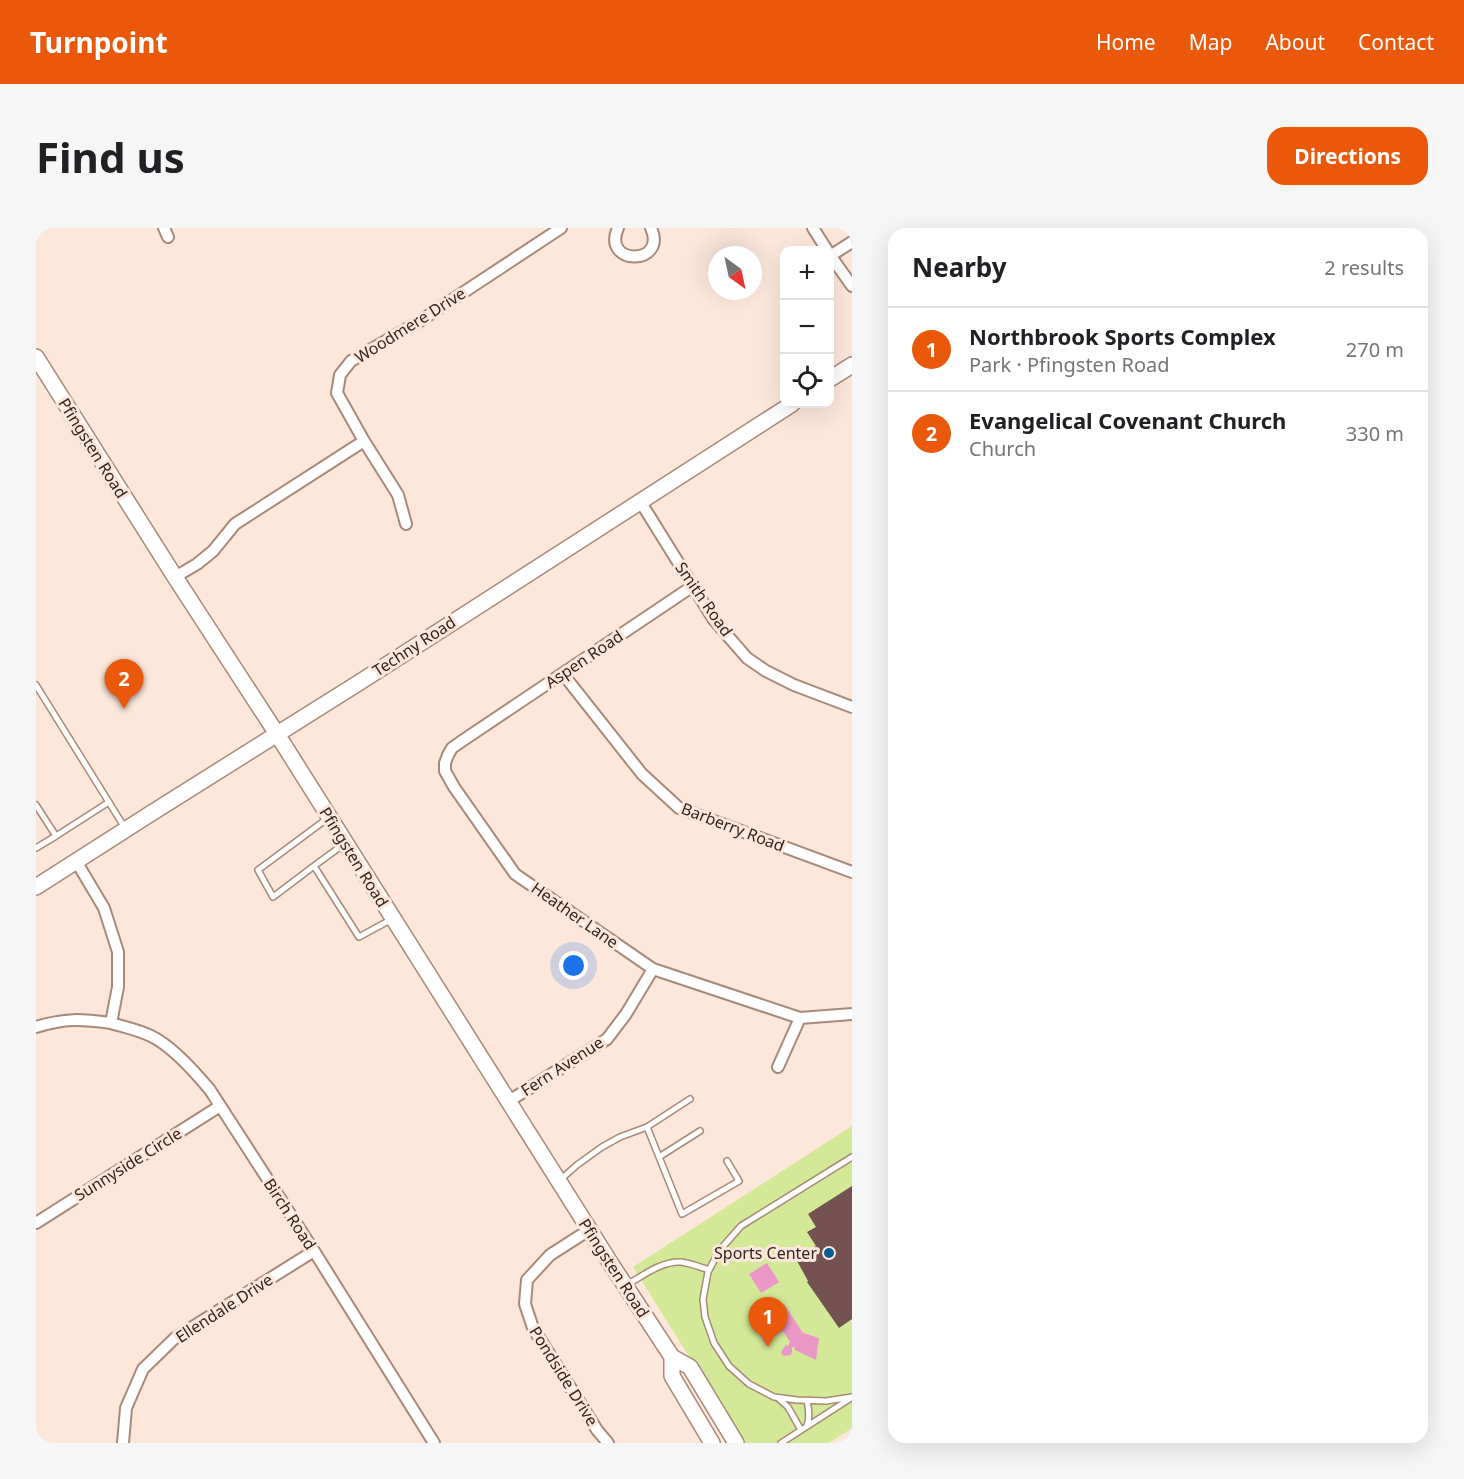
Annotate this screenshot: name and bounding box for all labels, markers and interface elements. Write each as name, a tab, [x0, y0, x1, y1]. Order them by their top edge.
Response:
text: Turnpoint	[30, 23, 168, 61]
text: Home	[1096, 28, 1156, 56]
text: Map	[1189, 28, 1232, 56]
text: About	[1265, 28, 1325, 56]
text: Contact	[1358, 28, 1434, 56]
button: Directions	[1267, 127, 1428, 185]
text: Find us	[36, 128, 185, 185]
north arrow	[708, 246, 762, 300]
map controls	[780, 246, 834, 408]
button: +	[780, 246, 834, 300]
text: Nearby	[912, 249, 1007, 285]
text: 2 results	[1324, 254, 1404, 281]
street label: Woodmere Drive	[350, 282, 470, 368]
button: −	[780, 300, 834, 354]
text: Northbrook Sports Complex	[969, 321, 1276, 351]
text: 1	[926, 336, 937, 363]
text: 270 m	[1346, 336, 1404, 363]
text: Park · Pfingsten Road	[969, 351, 1170, 378]
button: locate	[780, 354, 834, 408]
street label: Pfingsten Road	[53, 394, 133, 502]
text: Evangelical Covenant Church	[969, 405, 1286, 435]
text: 2	[926, 420, 937, 447]
text: 330 m	[1346, 420, 1404, 447]
text: Church	[969, 435, 1036, 462]
street label: Smith Road	[670, 557, 738, 641]
street label: Techny Road	[368, 611, 460, 681]
street label: Aspen Road	[541, 625, 627, 693]
pin: 2	[104, 660, 143, 709]
street label: Barberry Road	[678, 797, 788, 857]
street label: Pfingsten Road	[314, 803, 394, 911]
street label: Heather Lane	[527, 877, 623, 953]
your location	[559, 951, 588, 980]
street label: Fern Avenue	[517, 1031, 607, 1101]
street label: Sunnyside Circle	[70, 1122, 186, 1206]
street label: Birch Road	[259, 1174, 321, 1254]
street label: Pfingsten Road	[574, 1214, 654, 1322]
place label: Sports Center	[714, 1242, 817, 1264]
marker: Sports Center	[822, 1246, 836, 1260]
street label: Ellendale Drive	[171, 1268, 277, 1348]
pin: 1	[748, 1298, 788, 1347]
street label: Pondside Drive	[525, 1322, 603, 1430]

